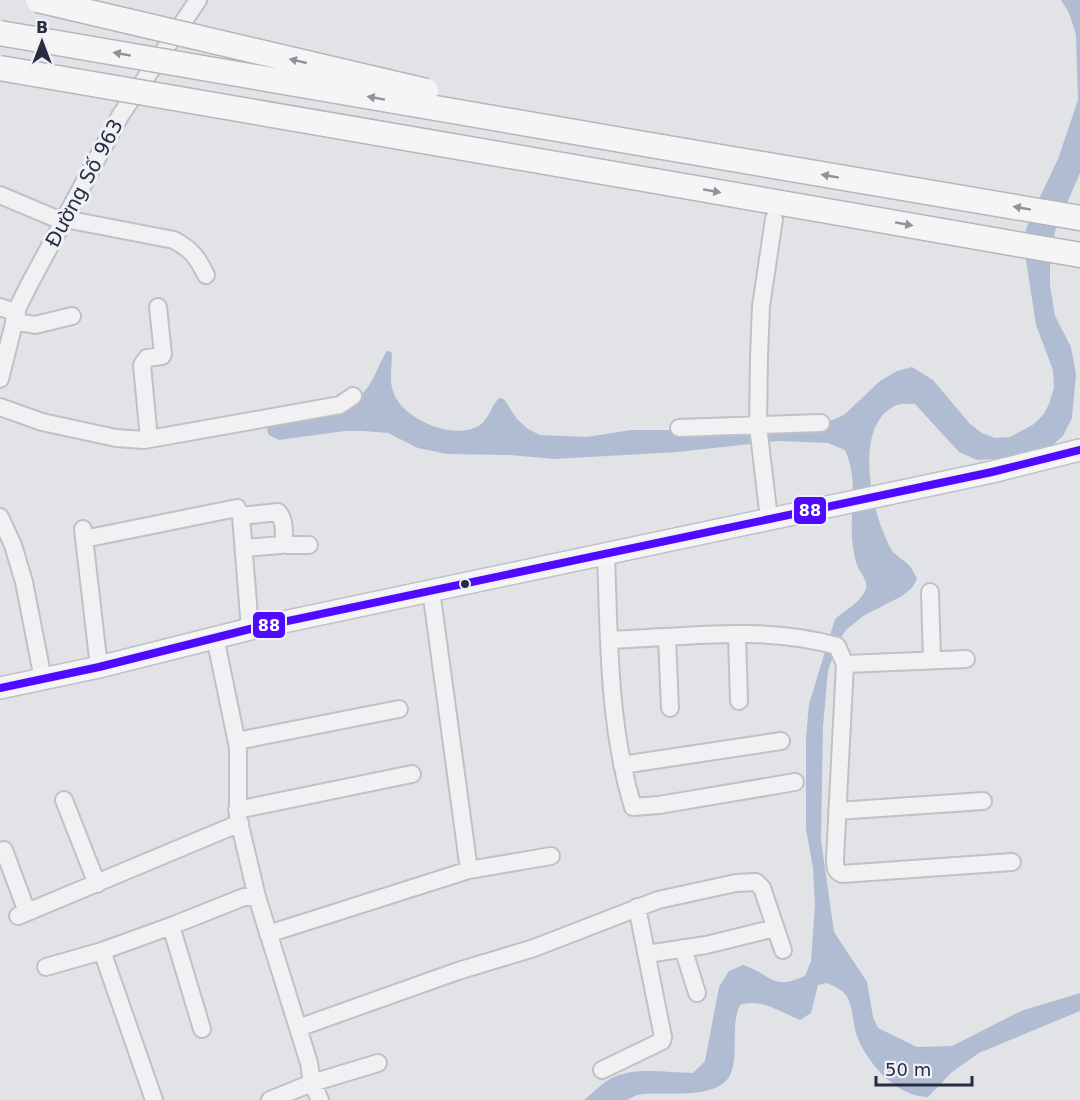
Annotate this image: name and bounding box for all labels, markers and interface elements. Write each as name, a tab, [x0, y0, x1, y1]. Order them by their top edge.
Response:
north arrow	[12, 12, 72, 72]
text: B	[36, 18, 48, 37]
one-way arrow	[113, 49, 132, 58]
one-way arrow	[289, 56, 308, 65]
one-way arrow	[367, 93, 386, 102]
street label: Đường Số 963	[40, 115, 128, 251]
one-way arrow	[820, 171, 839, 180]
one-way arrow	[703, 187, 722, 196]
one-way arrow	[1013, 204, 1032, 213]
one-way arrow	[895, 220, 914, 229]
line badge: 88	[793, 496, 827, 525]
text: 88	[799, 501, 821, 520]
unlabelled marker	[459, 578, 471, 590]
line badge: 88	[252, 611, 286, 639]
text: 88	[258, 616, 280, 635]
scale bar	[876, 1049, 972, 1087]
text: 50 m	[885, 1059, 931, 1080]

